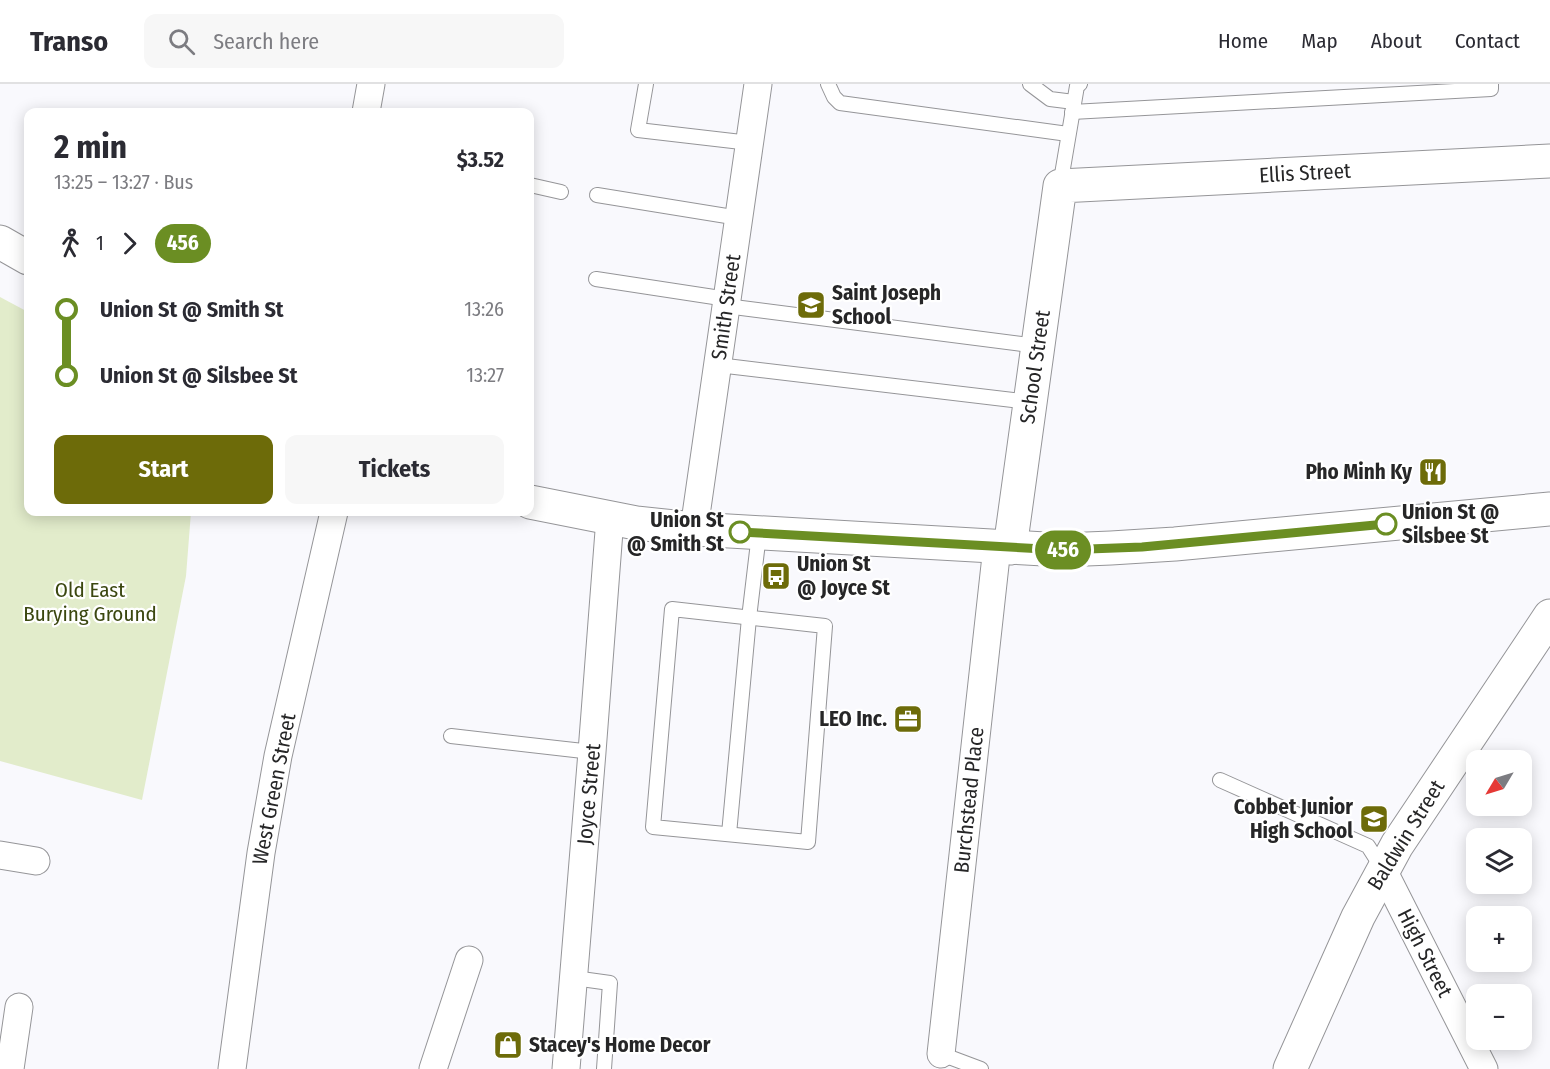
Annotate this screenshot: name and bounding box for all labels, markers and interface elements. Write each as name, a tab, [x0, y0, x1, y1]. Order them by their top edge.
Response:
search box	[144, 14, 564, 68]
text: Transo	[30, 25, 108, 58]
icon: search	[165, 25, 198, 58]
text: Search here	[213, 28, 319, 55]
text: Home	[1218, 28, 1268, 54]
text: Map	[1301, 28, 1338, 54]
text: About	[1371, 28, 1422, 54]
text: Contact	[1455, 28, 1520, 54]
text: 2 min	[54, 127, 127, 167]
text: $3.52	[457, 146, 504, 173]
street label: Ellis Street	[1259, 158, 1352, 188]
text: 13:25 – 13:27 · Bus	[54, 170, 193, 194]
icon: walk	[54, 227, 87, 260]
icon: forward	[113, 227, 146, 260]
text: 456	[167, 230, 199, 256]
text: 1	[96, 231, 104, 255]
street label: Smith Street	[706, 252, 746, 361]
place label: Saint Joseph School	[832, 280, 941, 330]
school or university icon: Saint Joseph School	[795, 289, 827, 321]
text: Union St @ Smith St	[100, 296, 284, 323]
text: 13:26	[464, 297, 504, 321]
street label: School Street	[1014, 308, 1056, 426]
text: Union St @ Silsbee St	[100, 362, 297, 389]
text: 13:27	[466, 363, 504, 387]
button: Start	[54, 435, 273, 504]
button: Tickets	[285, 435, 504, 504]
restaurant icon: Pho Minh Ky	[1417, 456, 1449, 488]
place label: Pho Minh Ky	[1306, 459, 1413, 485]
place label: Union St @ Silsbee St	[1402, 499, 1499, 549]
place label: Union St @ Smith St	[627, 507, 725, 557]
marker: Union St @ Silsbee St	[1375, 513, 1397, 535]
marker: Union St @ Smith St	[729, 521, 751, 543]
line badge: 456	[1028, 530, 1098, 570]
text: 456	[1047, 537, 1079, 563]
place label: Union St @ Joyce St	[797, 551, 890, 601]
bus stop icon: Union St @ Joyce St	[760, 560, 792, 592]
park label: Old East Burying Ground	[23, 577, 157, 627]
office icon: LEO Inc.	[892, 703, 924, 735]
place label: LEO Inc.	[819, 706, 887, 732]
street label: West Green Street	[247, 711, 301, 867]
street label: Burchstead Place	[948, 726, 990, 874]
street label: Joyce Street	[572, 742, 606, 846]
north arrow	[1466, 750, 1532, 816]
map controls	[1466, 750, 1532, 1050]
street label: Baldwin Street	[1362, 775, 1450, 895]
place label: Cobbet Junior High School	[1234, 794, 1353, 844]
school or university icon: Cobbet Junior High School	[1358, 803, 1390, 835]
button: layers	[1466, 828, 1532, 894]
street label: High Street	[1392, 905, 1458, 1002]
button: +	[1466, 906, 1532, 972]
button: −	[1466, 984, 1532, 1050]
shop icon: Stacey's Home Decor	[492, 1029, 524, 1061]
place label: Stacey's Home Decor	[529, 1032, 711, 1058]

